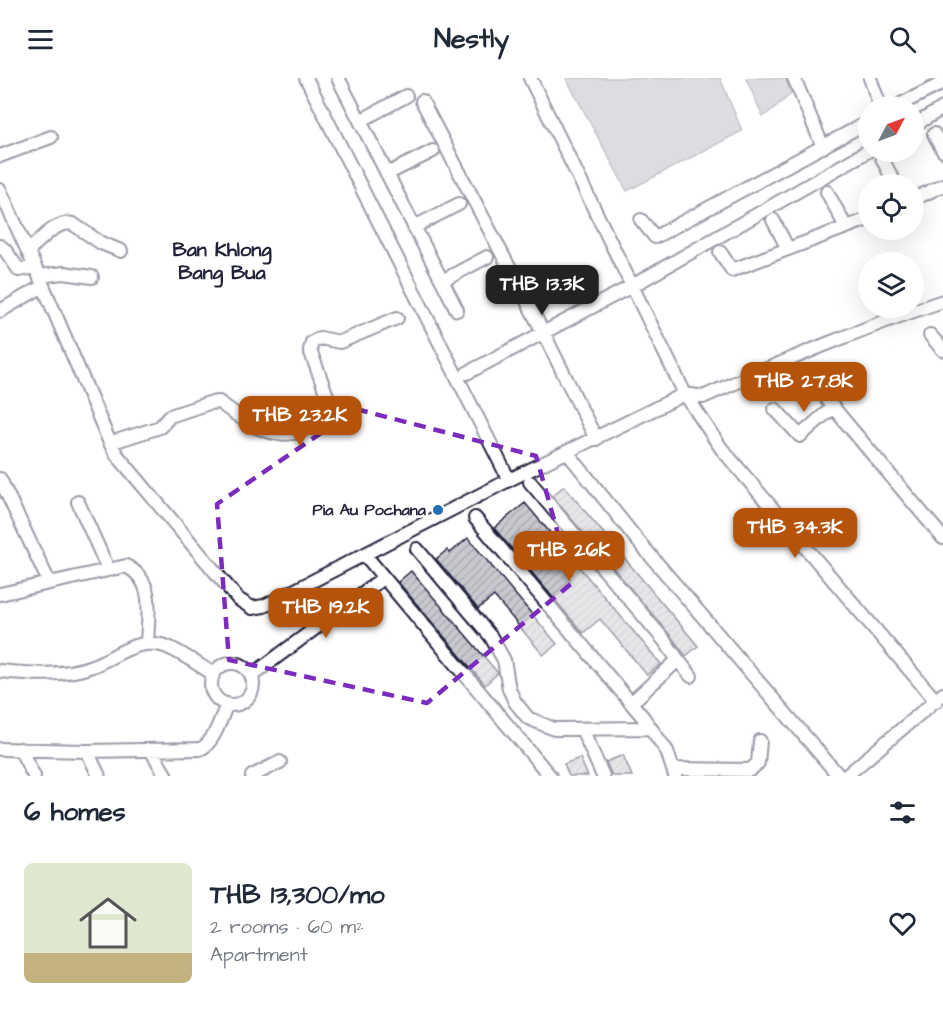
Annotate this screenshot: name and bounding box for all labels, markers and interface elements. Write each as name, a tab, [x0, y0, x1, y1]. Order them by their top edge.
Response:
text: Nestly	[434, 20, 509, 58]
icon: menu	[24, 23, 57, 56]
icon: search	[886, 23, 919, 56]
north arrow	[858, 96, 924, 162]
map controls	[858, 96, 924, 318]
button: locate	[858, 174, 924, 240]
district label: Ban Khlong Bang Bua	[172, 236, 272, 288]
button: layers	[858, 252, 924, 318]
pin: THB 13.3K	[473, 265, 611, 316]
text: THB 13.3K	[500, 270, 584, 298]
pin: THB 27.8K	[735, 362, 873, 413]
text: THB 27.8K	[755, 367, 853, 395]
pin: THB 23.2K	[231, 396, 369, 447]
text: THB 23.2K	[253, 401, 347, 429]
place label: Pia Au Pochana	[313, 499, 427, 521]
marker: Pia Au Pochana	[431, 503, 445, 517]
pin: THB 34.3K	[726, 508, 864, 559]
text: THB 34.3K	[747, 513, 843, 541]
pin: THB 26K	[514, 531, 624, 582]
text: THB 26K	[528, 536, 610, 564]
pin: THB 19.2K	[257, 588, 395, 639]
text: THB 19.2K	[282, 593, 370, 621]
text: 6 homes	[24, 794, 126, 830]
icon: filters	[886, 796, 919, 829]
text: THB 13,300/mo	[210, 877, 385, 913]
icon: home	[72, 887, 144, 959]
icon: heart	[886, 907, 919, 940]
text: 2 rooms · 60 m²	[210, 913, 364, 941]
text: Apartment	[210, 941, 308, 969]

